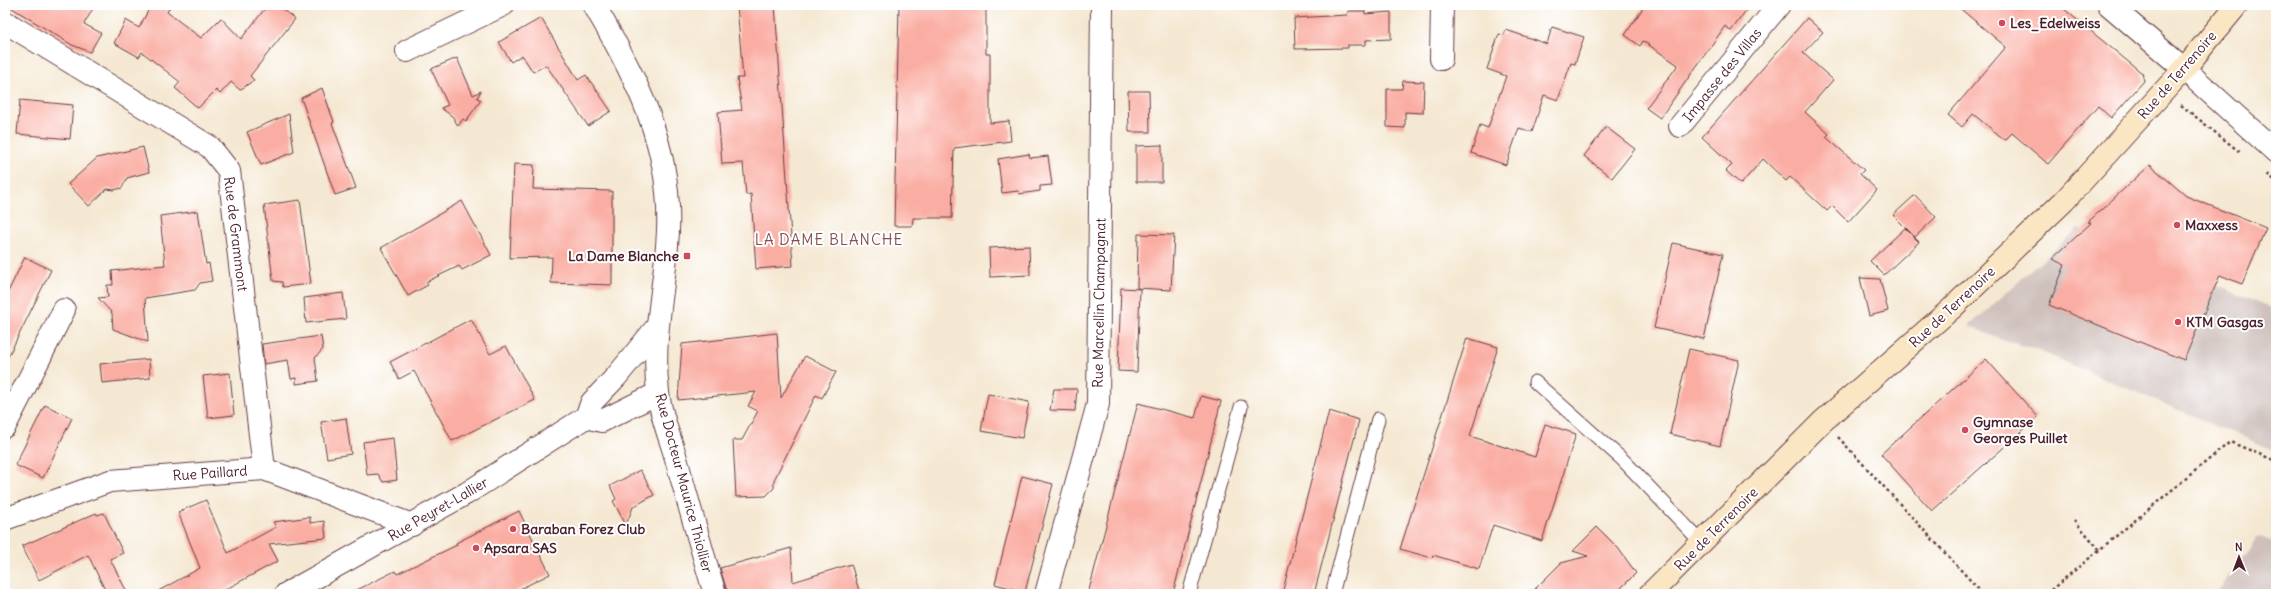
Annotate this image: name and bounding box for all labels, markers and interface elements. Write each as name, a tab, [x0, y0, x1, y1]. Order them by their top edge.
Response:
place label: Les_Edelweiss	[2010, 14, 2101, 32]
marker: Les_Edelweiss	[1997, 18, 2007, 28]
street label: Impasse des Villas	[1679, 24, 1765, 126]
street label: Rue de Terrenoire	[2134, 27, 2220, 123]
street label: Rue de Grammont	[220, 176, 252, 293]
place label: Maxxess	[2185, 216, 2239, 234]
street label: Rue Marcellin Champagnat	[1089, 218, 1109, 388]
marker: Maxxess	[2172, 220, 2182, 230]
district label: LA DAME BLANCHE	[755, 230, 903, 249]
place label: La Dame Blanche	[568, 247, 679, 265]
marker: La Dame Blanche	[682, 251, 692, 261]
street label: Rue de Terrenoire	[1905, 262, 1999, 352]
place label: KTM Gasgas	[2186, 313, 2264, 331]
marker: KTM Gasgas	[2173, 317, 2183, 327]
street label: Rue Docteur Maurice Thiollier	[651, 391, 717, 575]
place label: Gymnase Georges Puillet	[1973, 413, 2068, 447]
marker: Gymnase Georges Puillet	[1960, 425, 1970, 435]
street label: Rue Paillard	[172, 461, 248, 485]
street label: Rue Peyret-Lallier	[385, 473, 492, 545]
street label: Rue de Terrenoire	[1670, 483, 1762, 575]
place label: Baraban Forez Club	[521, 520, 645, 538]
marker: Baraban Forez Club	[508, 524, 518, 534]
north arrow	[2219, 537, 2259, 577]
place label: Apsara SAS	[484, 539, 557, 557]
text: N	[2235, 540, 2243, 554]
marker: Apsara SAS	[471, 543, 481, 553]

